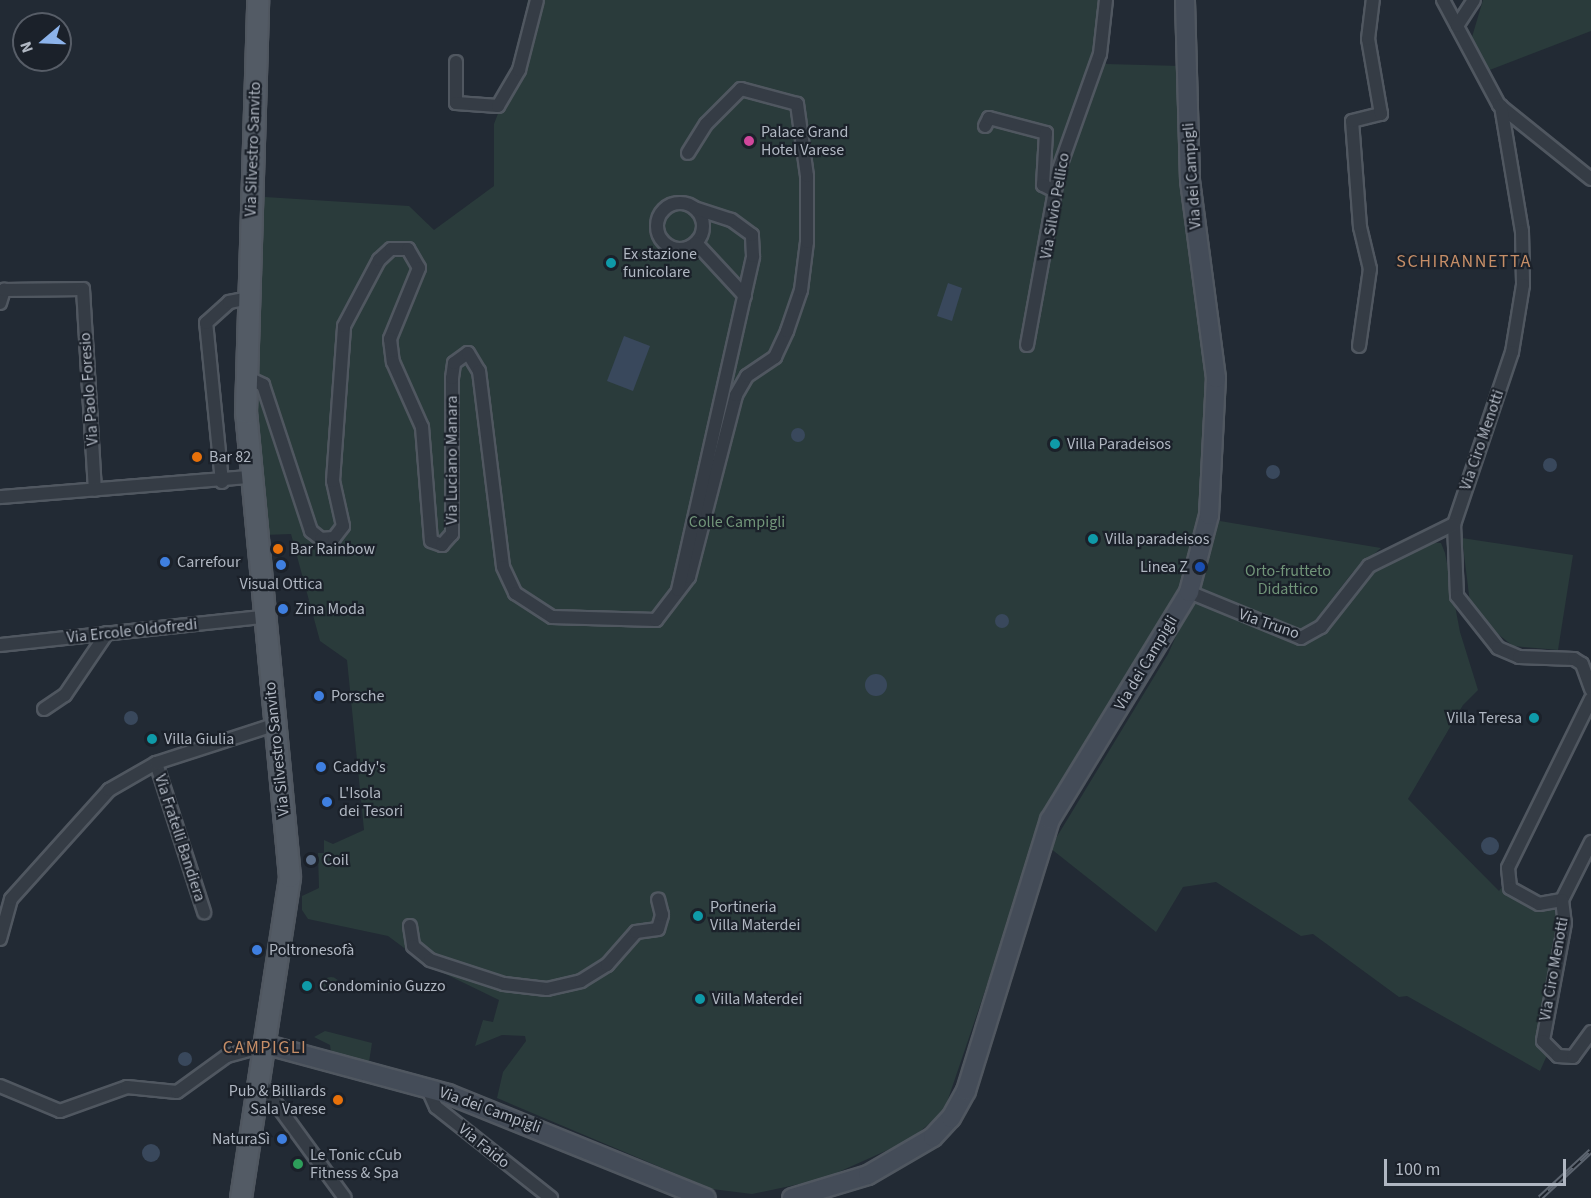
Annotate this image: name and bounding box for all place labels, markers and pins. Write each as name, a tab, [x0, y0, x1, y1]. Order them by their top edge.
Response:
place label: Palace Grand Hotel Varese	[761, 122, 848, 160]
marker: Palace Grand Hotel Varese	[742, 134, 756, 148]
place label: Ex stazione funicolare	[623, 244, 697, 282]
marker: Ex stazione funicolare	[604, 256, 618, 270]
place label: Villa Paradeisos	[1067, 434, 1171, 454]
marker: Villa Paradeisos	[1048, 437, 1062, 451]
place label: Bar 82	[209, 447, 251, 467]
marker: Bar 82	[190, 450, 204, 464]
place label: Villa paradeisos	[1105, 529, 1209, 549]
marker: Villa paradeisos	[1086, 532, 1100, 546]
place label: Bar Rainbow	[290, 539, 375, 559]
marker: Bar Rainbow	[271, 542, 285, 556]
place label: Carrefour	[177, 552, 240, 572]
marker: Carrefour	[158, 555, 172, 569]
place label: Linea Z	[1140, 557, 1188, 577]
marker: Visual Ottica	[274, 558, 288, 572]
marker: Linea Z	[1193, 560, 1207, 574]
place label: Visual Ottica	[239, 574, 323, 594]
place label: Zina Moda	[295, 599, 365, 619]
marker: Zina Moda	[276, 602, 290, 616]
place label: Porsche	[331, 686, 384, 706]
marker: Porsche	[312, 689, 326, 703]
place label: Villa Teresa	[1447, 708, 1522, 728]
marker: Villa Teresa	[1527, 711, 1541, 725]
place label: Villa Giulia	[164, 729, 234, 749]
marker: Villa Giulia	[145, 732, 159, 746]
place label: Caddy's	[333, 757, 386, 777]
marker: Caddy's	[314, 760, 328, 774]
place label: L'Isola dei Tesori	[339, 783, 403, 821]
marker: L'Isola dei Tesori	[320, 795, 334, 809]
place label: Coil	[323, 850, 349, 870]
marker: Coil	[304, 853, 318, 867]
place label: Portineria Villa Materdei	[710, 897, 800, 935]
marker: Portineria Villa Materdei	[691, 909, 705, 923]
place label: Poltronesofà	[269, 940, 354, 960]
marker: Poltronesofà	[250, 943, 264, 957]
place label: Condominio Guzzo	[319, 976, 446, 996]
marker: Condominio Guzzo	[300, 979, 314, 993]
place label: Villa Materdei	[712, 989, 802, 1009]
marker: Villa Materdei	[693, 992, 707, 1006]
place label: Pub & Billiards Sala Varese	[229, 1081, 326, 1119]
marker: Pub & Billiards Sala Varese	[331, 1093, 345, 1107]
place label: NaturaSì	[212, 1129, 270, 1149]
marker: NaturaSì	[275, 1132, 289, 1146]
place label: Le Tonic cCub Fitness & Spa	[310, 1145, 402, 1183]
marker: Le Tonic cCub Fitness & Spa	[291, 1157, 305, 1171]

